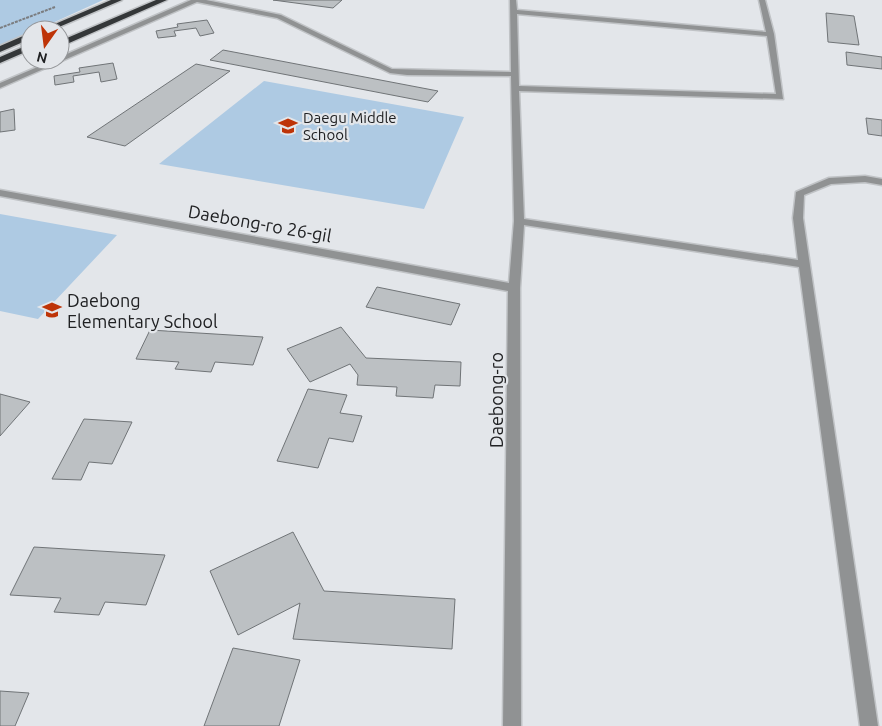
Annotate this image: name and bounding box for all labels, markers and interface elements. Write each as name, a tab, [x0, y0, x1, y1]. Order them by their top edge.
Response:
north arrow	[20, 20, 70, 70]
text: N	[35, 49, 49, 67]
place label: Daegu Middle School	[303, 109, 397, 143]
school or university icon: Daegu Middle School	[277, 115, 299, 137]
street label: Daebong-ro 26-gil	[187, 201, 334, 246]
place label: Daebong Elementary School	[67, 290, 218, 331]
school or university icon: Daebong Elementary School	[41, 299, 63, 321]
street label: Daebong-ro	[486, 352, 506, 448]

